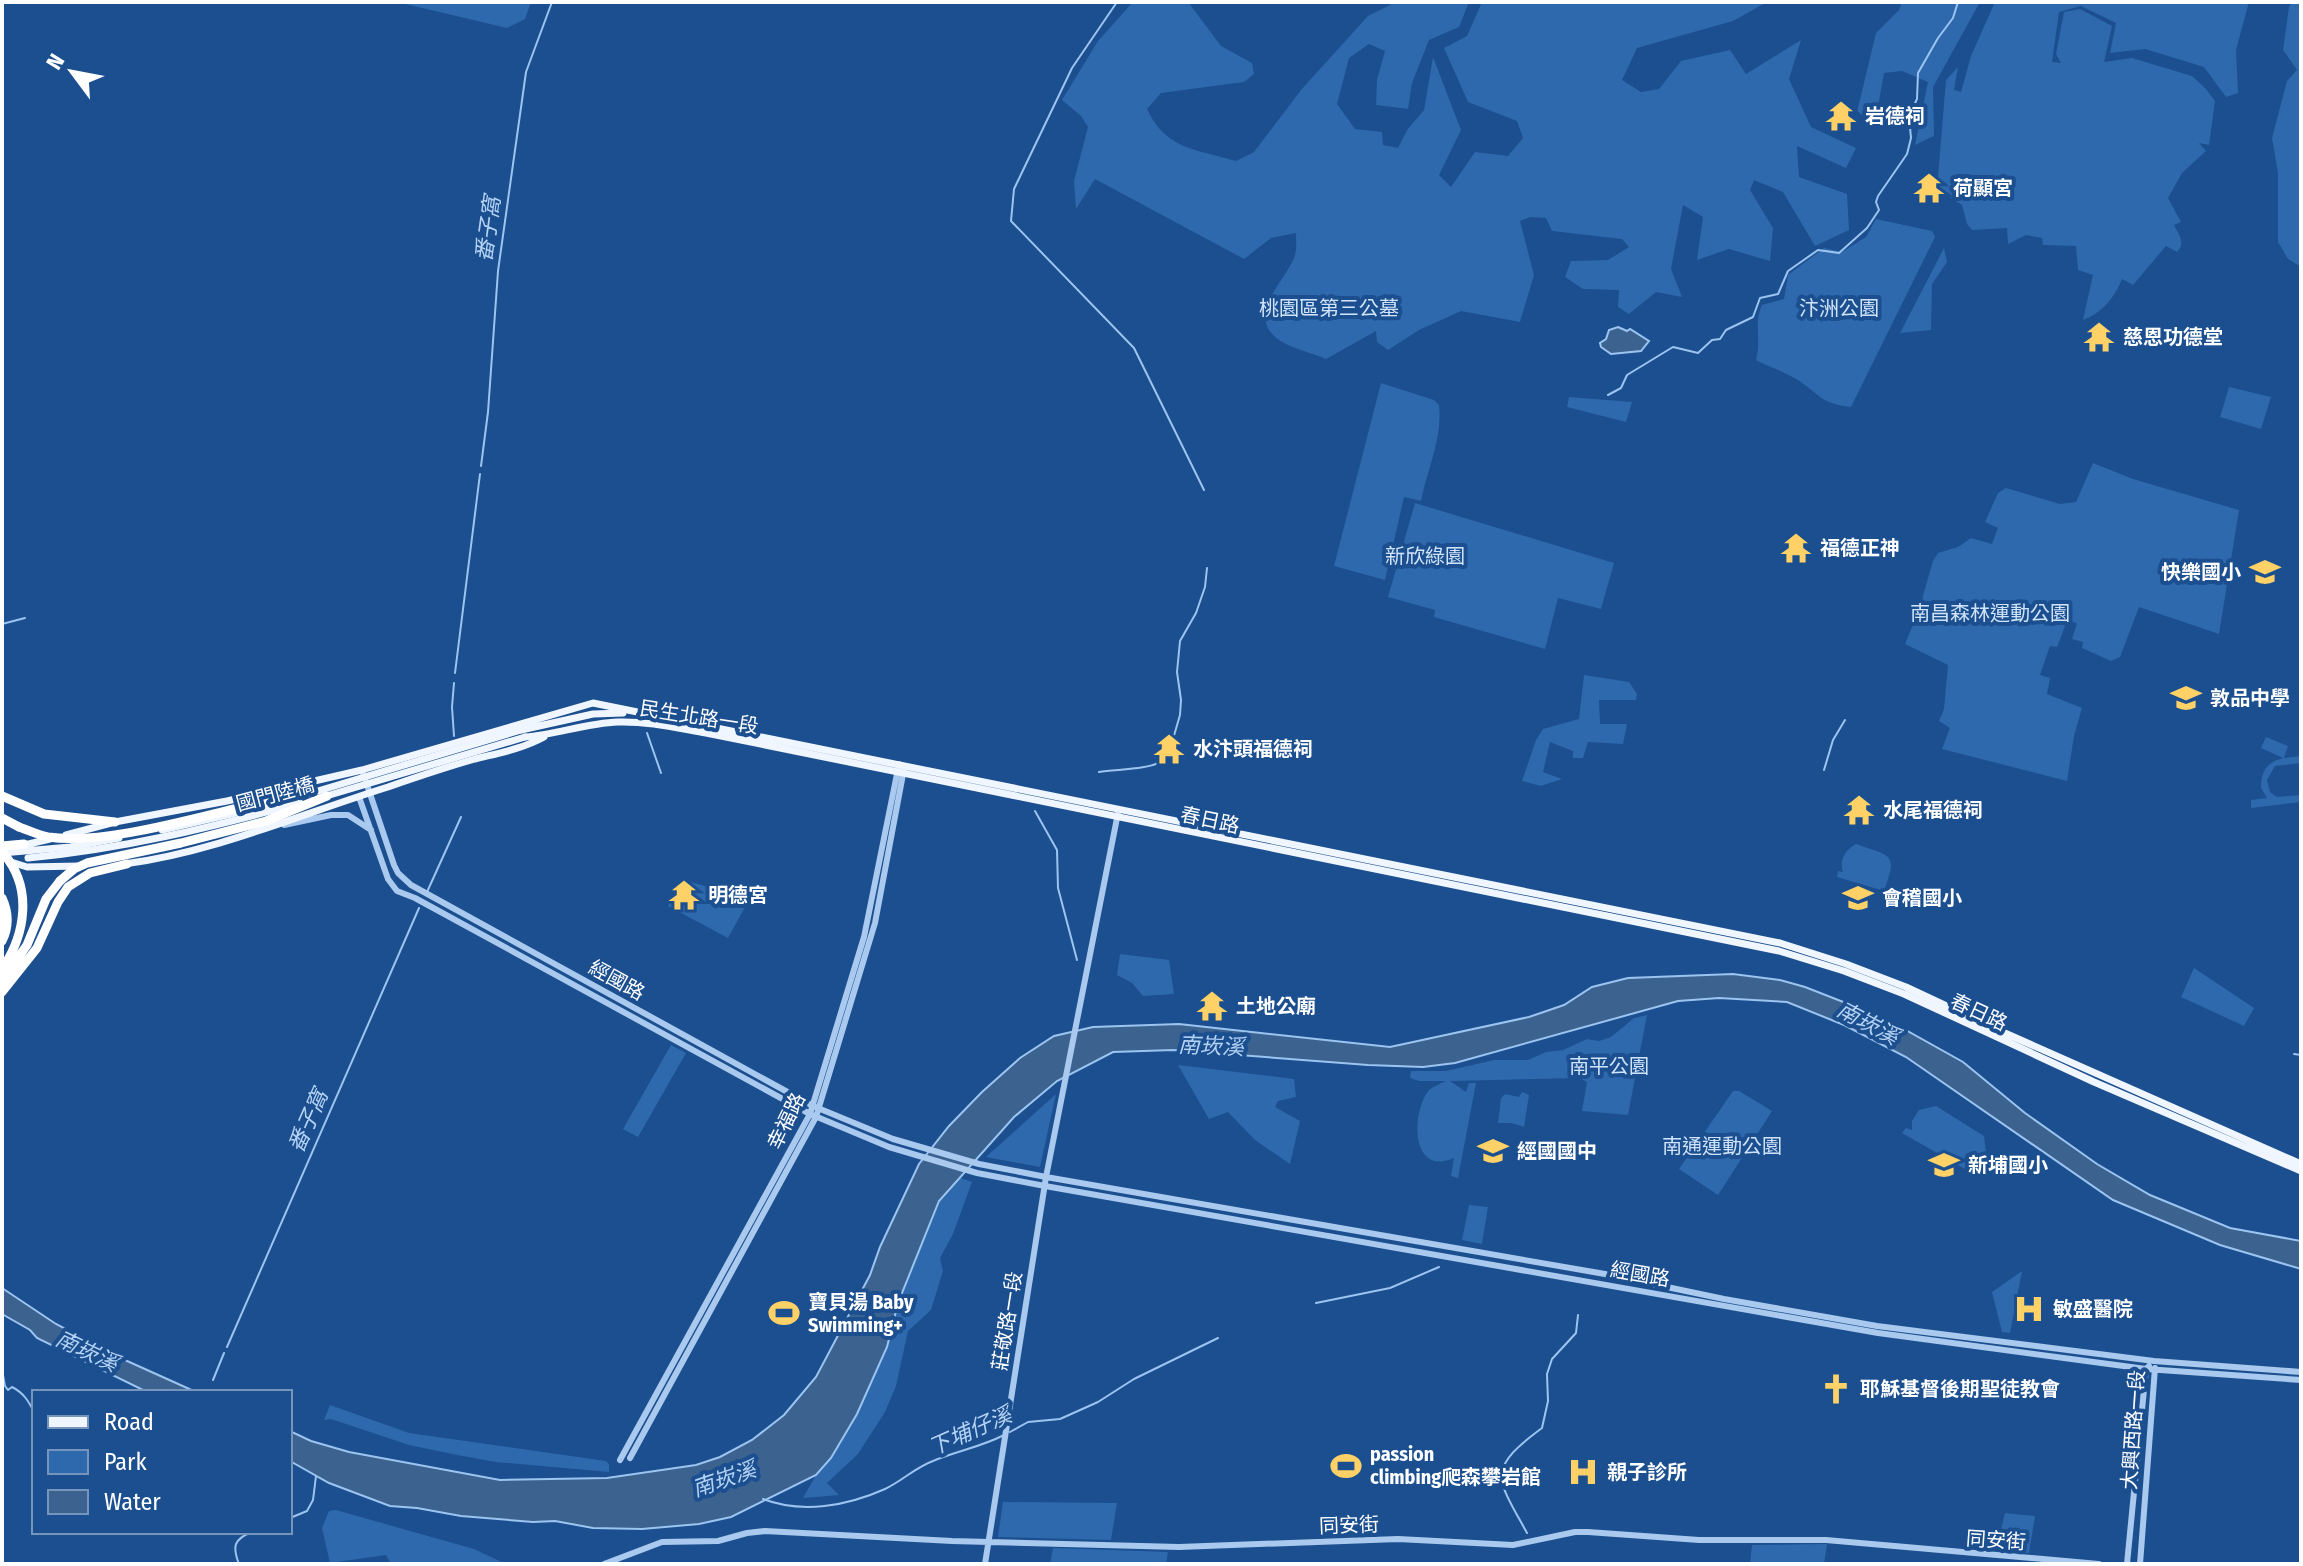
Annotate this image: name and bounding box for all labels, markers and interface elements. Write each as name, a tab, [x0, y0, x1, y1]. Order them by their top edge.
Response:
north arrow	[32, 32, 112, 112]
text: N	[41, 49, 70, 74]
temple icon: 岩德祠	[1824, 99, 1858, 133]
place label: 岩德祠	[1865, 104, 1925, 128]
temple icon: 荷顯宮	[1912, 171, 1946, 205]
place label: 荷顯宮	[1953, 176, 2013, 200]
water label: 番子窩	[470, 191, 506, 264]
park label: 桃園區第三公墓	[1259, 296, 1399, 320]
park label: 汴洲公園	[1799, 296, 1879, 320]
temple icon: 慈恩功德堂	[2082, 320, 2116, 354]
place label: 慈恩功德堂	[2123, 325, 2223, 349]
temple icon: 福德正神	[1779, 531, 1813, 565]
place label: 福德正神	[1820, 536, 1900, 560]
park label: 新欣綠園	[1385, 544, 1465, 568]
school or university icon: 快樂國小	[2248, 555, 2282, 589]
place label: 快樂國小	[2161, 560, 2241, 584]
park label: 南昌森林運動公園	[1910, 601, 2070, 625]
school or university icon: 敦品中學	[2169, 681, 2203, 715]
place label: 敦品中學	[2210, 686, 2290, 710]
street label: 民生北路一段	[638, 696, 760, 738]
temple icon: 水汴頭福德祠	[1152, 732, 1186, 766]
place label: 水汴頭福德祠	[1193, 737, 1313, 761]
street label: 國門陸橋	[233, 772, 317, 816]
temple icon: 水尾福德祠	[1842, 793, 1876, 827]
place label: 水尾福德祠	[1883, 798, 1983, 822]
street label: 春日路	[1178, 802, 1242, 838]
temple icon: 明德宮	[667, 878, 701, 912]
school or university icon: 會稽國小	[1841, 881, 1875, 915]
place label: 明德宮	[708, 883, 768, 907]
place label: 會稽國小	[1882, 886, 1962, 910]
street label: 經國路	[585, 955, 649, 1005]
street label: 春日路	[1947, 988, 2011, 1036]
temple icon: 土地公廟	[1195, 989, 1229, 1023]
place label: 土地公廟	[1236, 994, 1316, 1018]
water label: 南崁溪	[1833, 996, 1906, 1052]
water label: 南崁溪	[1178, 1031, 1247, 1061]
park label: 南平公園	[1569, 1054, 1649, 1078]
water label: 番子窩	[282, 1083, 335, 1157]
street label: 幸福路	[762, 1089, 810, 1153]
school or university icon: 經國國中	[1476, 1134, 1510, 1168]
park label: 南通運動公園	[1662, 1134, 1782, 1158]
place label: 經國國中	[1517, 1139, 1597, 1163]
school or university icon: 新埔國小	[1927, 1148, 1961, 1182]
place label: 新埔國小	[1968, 1153, 2048, 1177]
street label: 經國路	[1608, 1257, 1672, 1291]
street label: 莊敬路一段	[987, 1270, 1027, 1372]
place label: 寶貝湯 Baby Swimming+	[808, 1290, 914, 1337]
hospital icon: 敏盛醫院	[2012, 1292, 2046, 1326]
sports icon: 寶貝湯 Baby Swimming+	[767, 1296, 801, 1330]
place label: 敏盛醫院	[2053, 1297, 2133, 1321]
water label: 南崁溪	[51, 1325, 125, 1378]
street label: 大興西路一段	[2117, 1369, 2149, 1491]
church icon: 耶穌基督後期聖徒教會	[1819, 1372, 1853, 1406]
place label: 耶穌基督後期聖徒教會	[1860, 1377, 2060, 1401]
legend	[32, 1390, 292, 1534]
water label: 下埔仔溪	[924, 1400, 1018, 1461]
text: Road	[104, 1408, 154, 1436]
place label: passion climbing爬森攀岩館	[1370, 1442, 1541, 1489]
text: Park	[104, 1448, 147, 1476]
sports icon: passion climbing爬森攀岩館	[1329, 1449, 1363, 1483]
water label: 南崁溪	[688, 1455, 762, 1503]
hospital icon: 親子診所	[1566, 1455, 1600, 1489]
place label: 親子診所	[1607, 1460, 1687, 1484]
text: Water	[104, 1488, 161, 1516]
street label: 同安街	[1319, 1512, 1379, 1538]
street label: 同安街	[1965, 1526, 2027, 1554]

